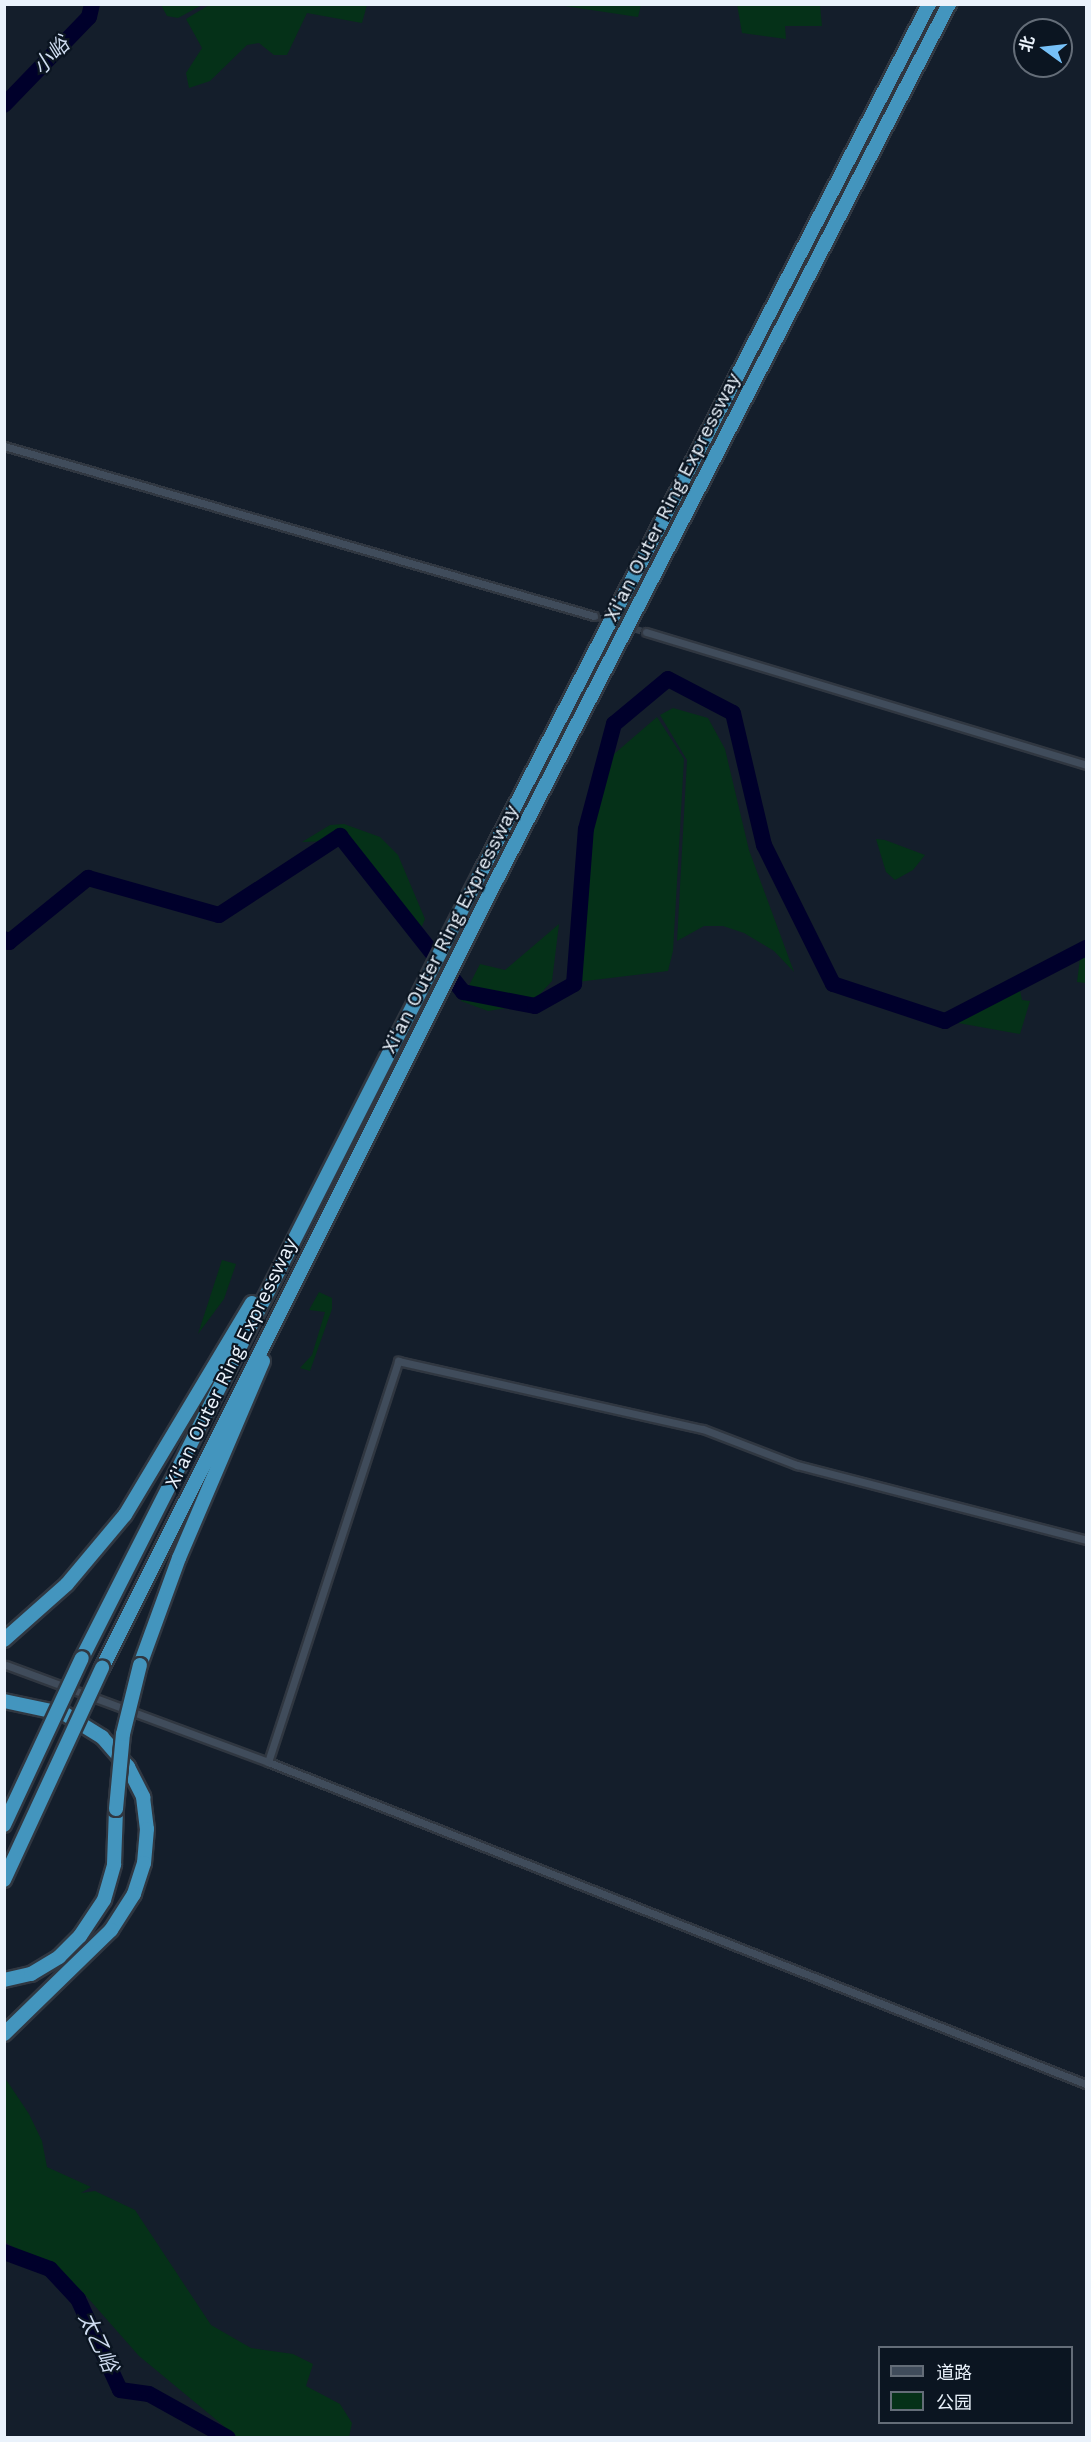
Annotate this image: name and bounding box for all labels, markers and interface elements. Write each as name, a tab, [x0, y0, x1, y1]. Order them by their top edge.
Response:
north arrow	[1013, 18, 1073, 78]
water label: 小峪	[27, 32, 75, 80]
text: 北	[1016, 34, 1038, 54]
street label: Xi'an Outer Ring Expressway	[599, 369, 745, 625]
street label: Xi'an Outer Ring Expressway	[377, 801, 523, 1057]
street label: Xi'an Outer Ring Expressway	[160, 1234, 302, 1492]
water label: 太乙峪	[73, 2308, 123, 2376]
legend	[878, 2346, 1073, 2424]
text: 道路	[936, 2362, 972, 2383]
text: 公园	[936, 2392, 972, 2413]

